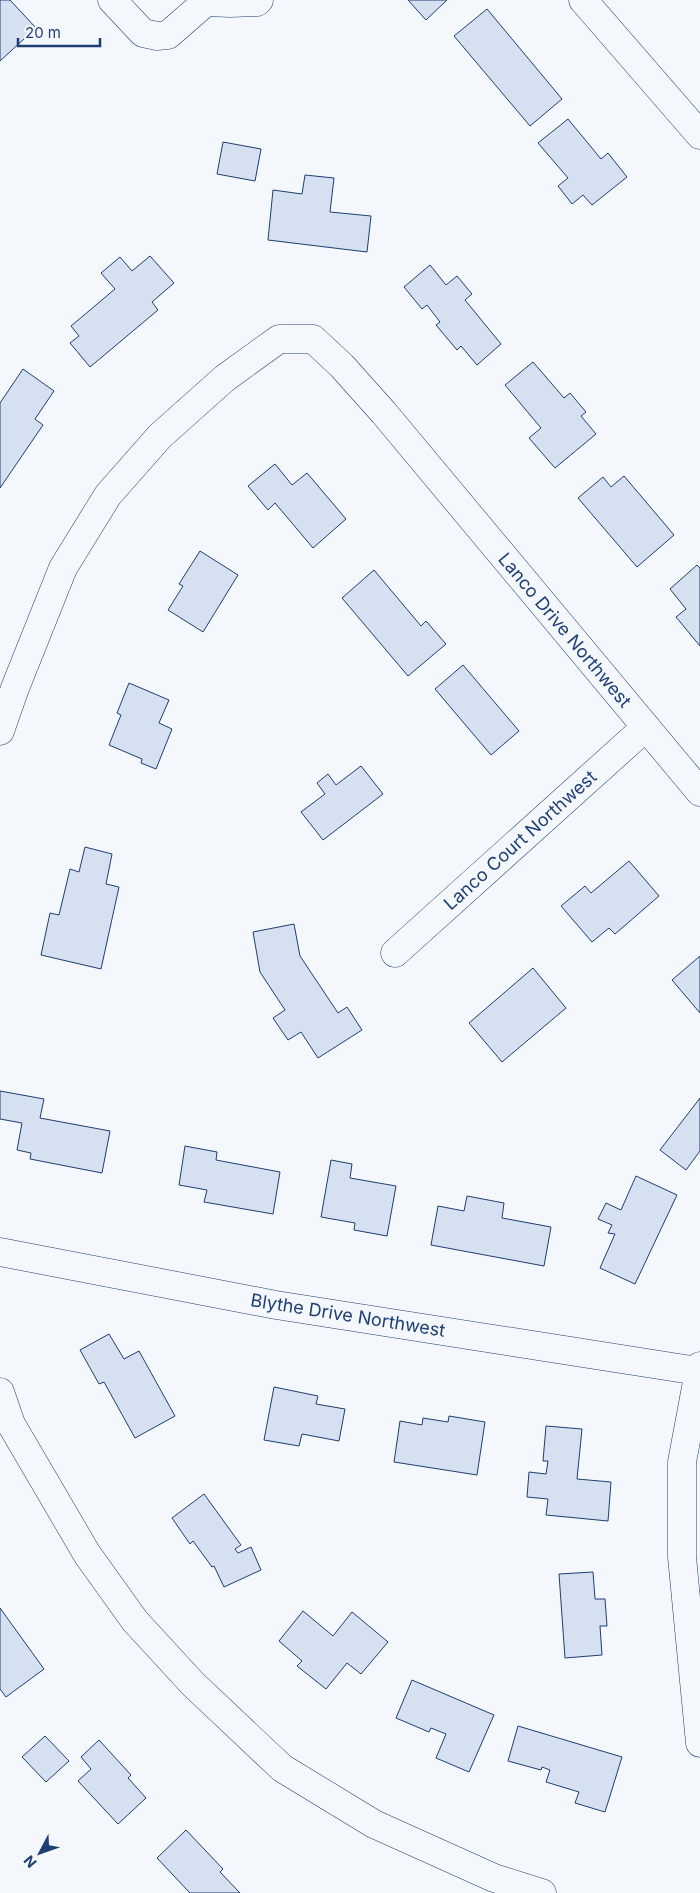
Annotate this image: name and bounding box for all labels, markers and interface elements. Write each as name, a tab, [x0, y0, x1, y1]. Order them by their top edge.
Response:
scale bar	[18, 15, 100, 47]
text: 20 m	[25, 23, 61, 42]
street label: Lanco Drive Northwest	[494, 549, 636, 712]
street label: Lanco Court Northwest	[439, 766, 601, 914]
street label: Blythe Drive Northwest	[249, 1289, 447, 1341]
north arrow	[15, 1828, 65, 1878]
text: N	[20, 1852, 40, 1871]

